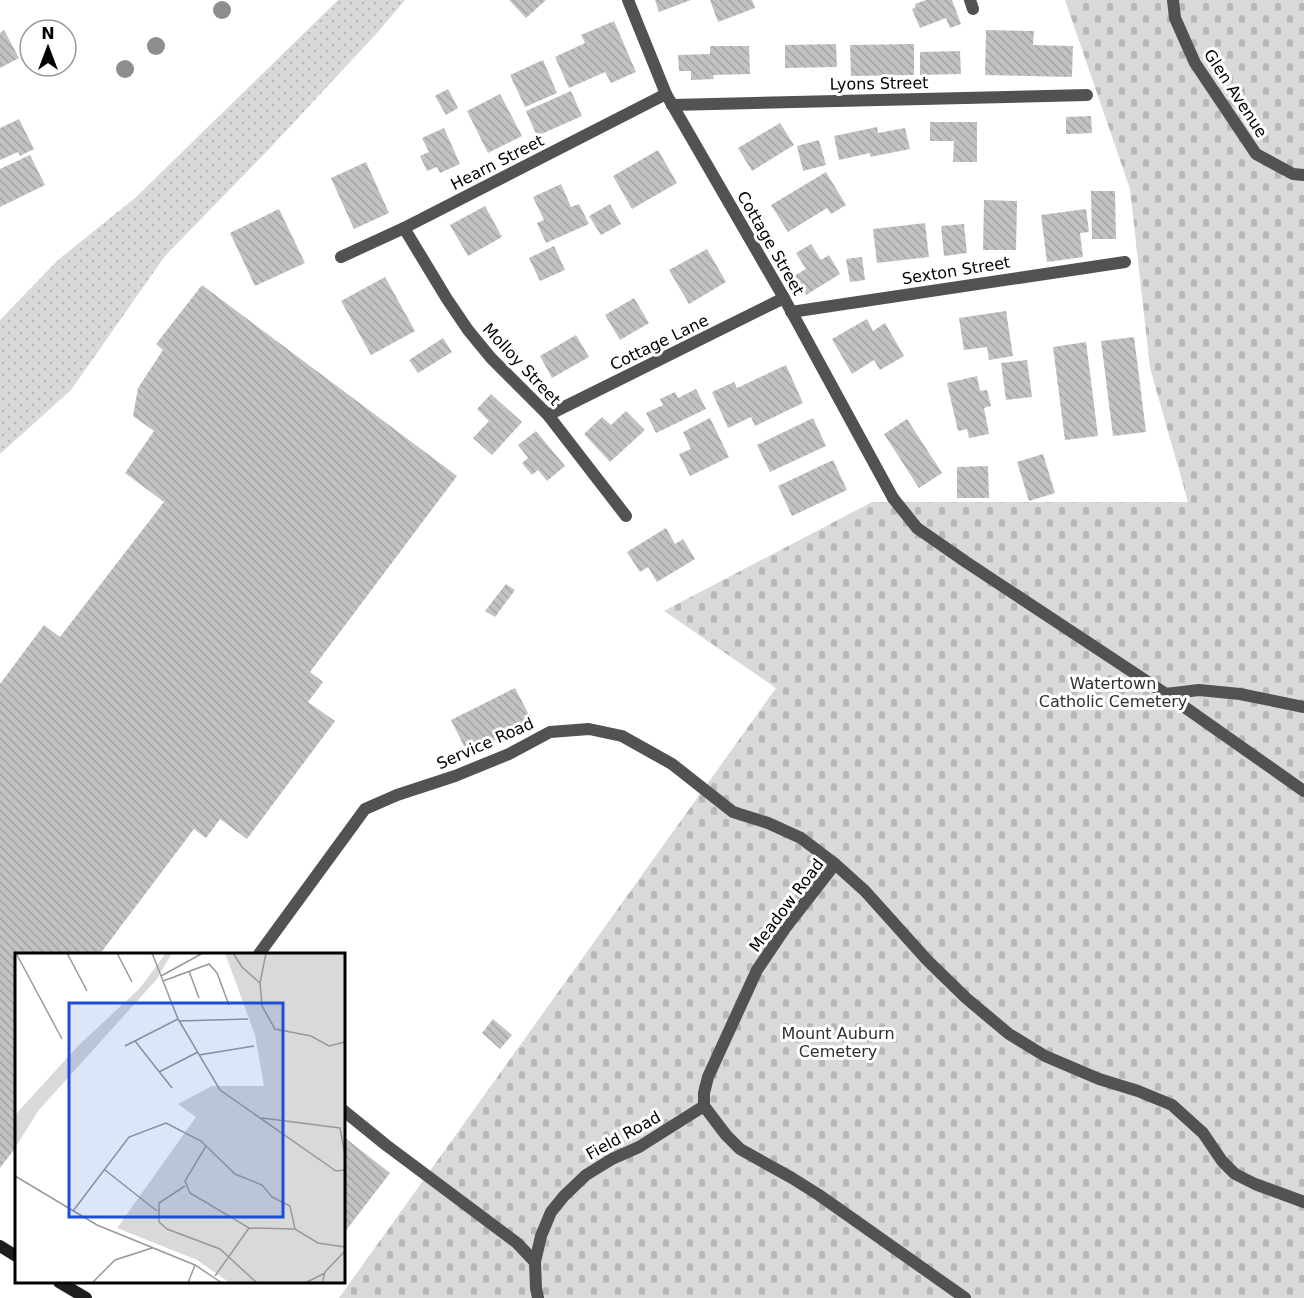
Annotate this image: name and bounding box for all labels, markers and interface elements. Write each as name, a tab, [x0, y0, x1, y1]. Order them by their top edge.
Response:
north arrow	[18, 18, 78, 78]
text: N	[41, 24, 55, 43]
street label: Glen Avenue	[1200, 46, 1271, 141]
street label: Lyons Street	[829, 73, 929, 94]
street label: Hearn Street	[448, 131, 547, 194]
street label: Cottage Street	[733, 188, 808, 299]
street label: Sexton Street	[901, 253, 1011, 288]
street label: Cottage Lane	[607, 310, 712, 374]
street label: Molloy Street	[479, 319, 565, 409]
park label: Watertown Catholic Cemetery	[1039, 674, 1187, 711]
street label: Service Road	[434, 714, 537, 773]
street label: Meadow Road	[745, 855, 828, 956]
inset map	[15, 953, 345, 1283]
park label: Mount Auburn Cemetery	[781, 1024, 895, 1061]
street label: Field Road	[583, 1107, 664, 1164]

